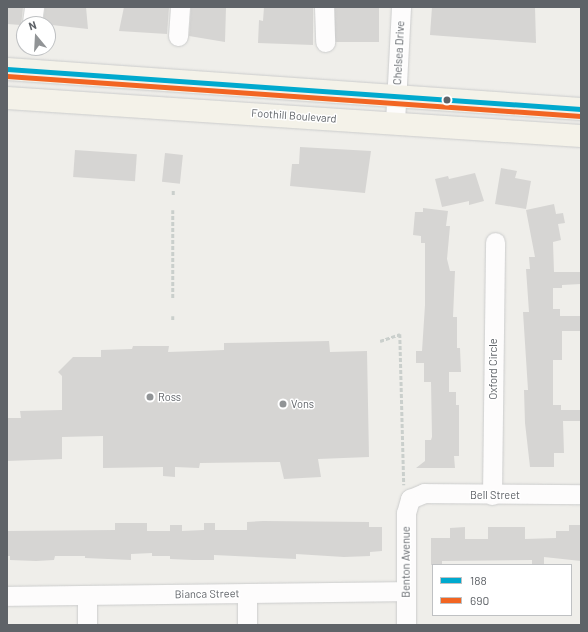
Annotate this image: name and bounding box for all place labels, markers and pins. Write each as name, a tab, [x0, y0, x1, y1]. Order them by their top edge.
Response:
unlabelled marker	[442, 95, 452, 105]
place label: Ross	[158, 390, 181, 404]
marker: Ross	[145, 392, 155, 402]
place label: Vons	[291, 397, 314, 411]
marker: Vons	[278, 399, 288, 409]

